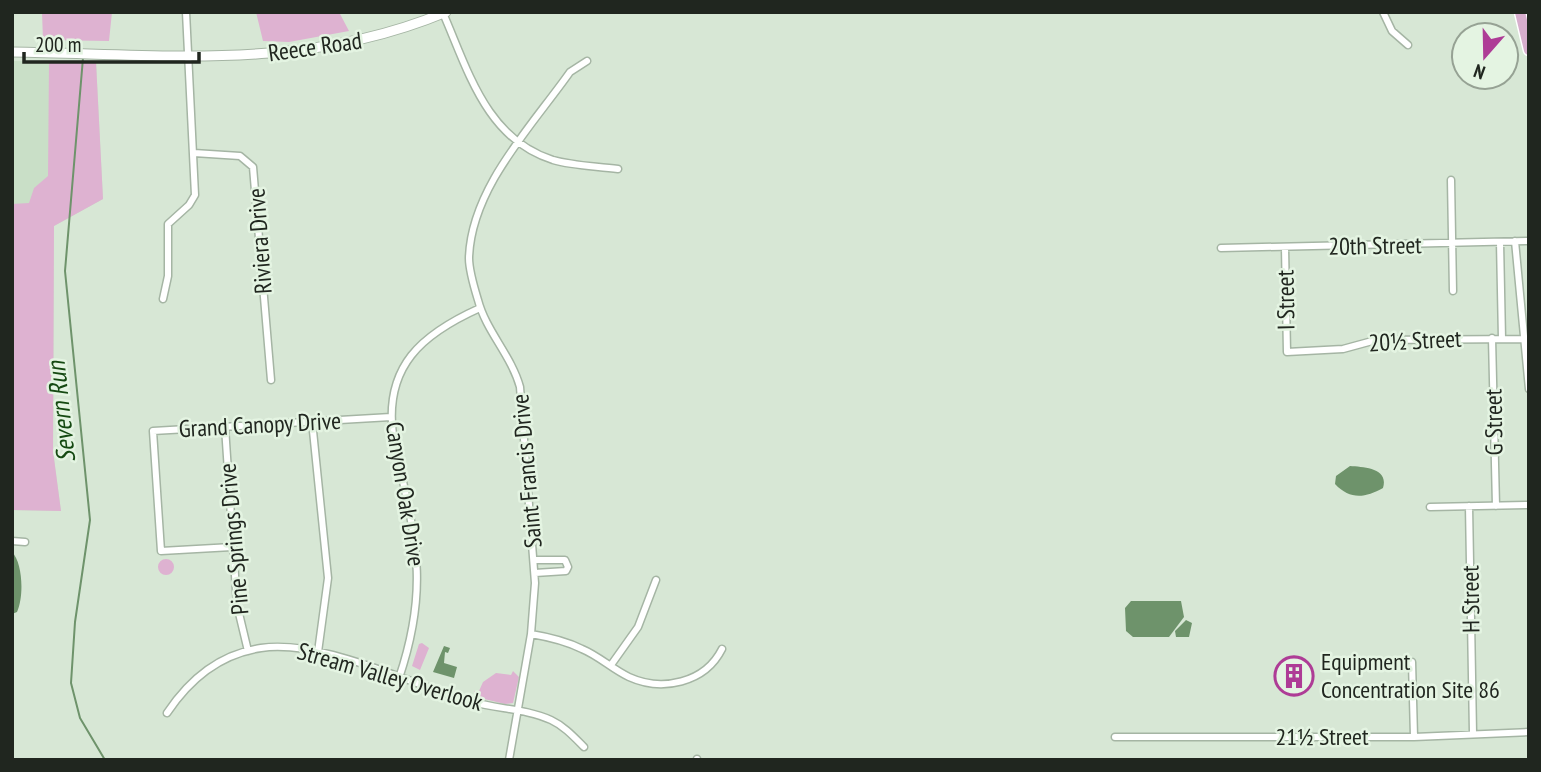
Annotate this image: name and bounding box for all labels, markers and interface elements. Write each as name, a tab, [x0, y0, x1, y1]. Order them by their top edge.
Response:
scale bar	[24, 21, 200, 65]
north arrow	[1450, 21, 1520, 91]
street label: Reece Road	[266, 25, 364, 68]
text: 200 m	[35, 31, 81, 58]
text: N	[1470, 59, 1488, 85]
street label: Riviera Drive	[240, 187, 279, 295]
street label: 20th Street	[1328, 229, 1422, 262]
street label: I Street	[1269, 269, 1302, 330]
street label: 20½ Street	[1368, 323, 1463, 358]
water label: Severn Run	[39, 358, 82, 464]
street label: G Street	[1477, 388, 1510, 456]
street label: Saint Francis Drive	[504, 393, 549, 549]
street label: Grand Canopy Drive	[178, 405, 342, 444]
street label: Canyon Oak Drive	[379, 419, 432, 568]
street label: Pine Springs Drive	[211, 462, 256, 616]
street label: H Street	[1454, 565, 1487, 633]
street label: Stream Valley Overlook	[294, 635, 487, 718]
place label: Equipment Concentration Site 86	[1321, 646, 1500, 705]
building icon: Equipment Concentration Site 86	[1273, 655, 1315, 697]
street label: 21½ Street	[1275, 721, 1369, 752]

